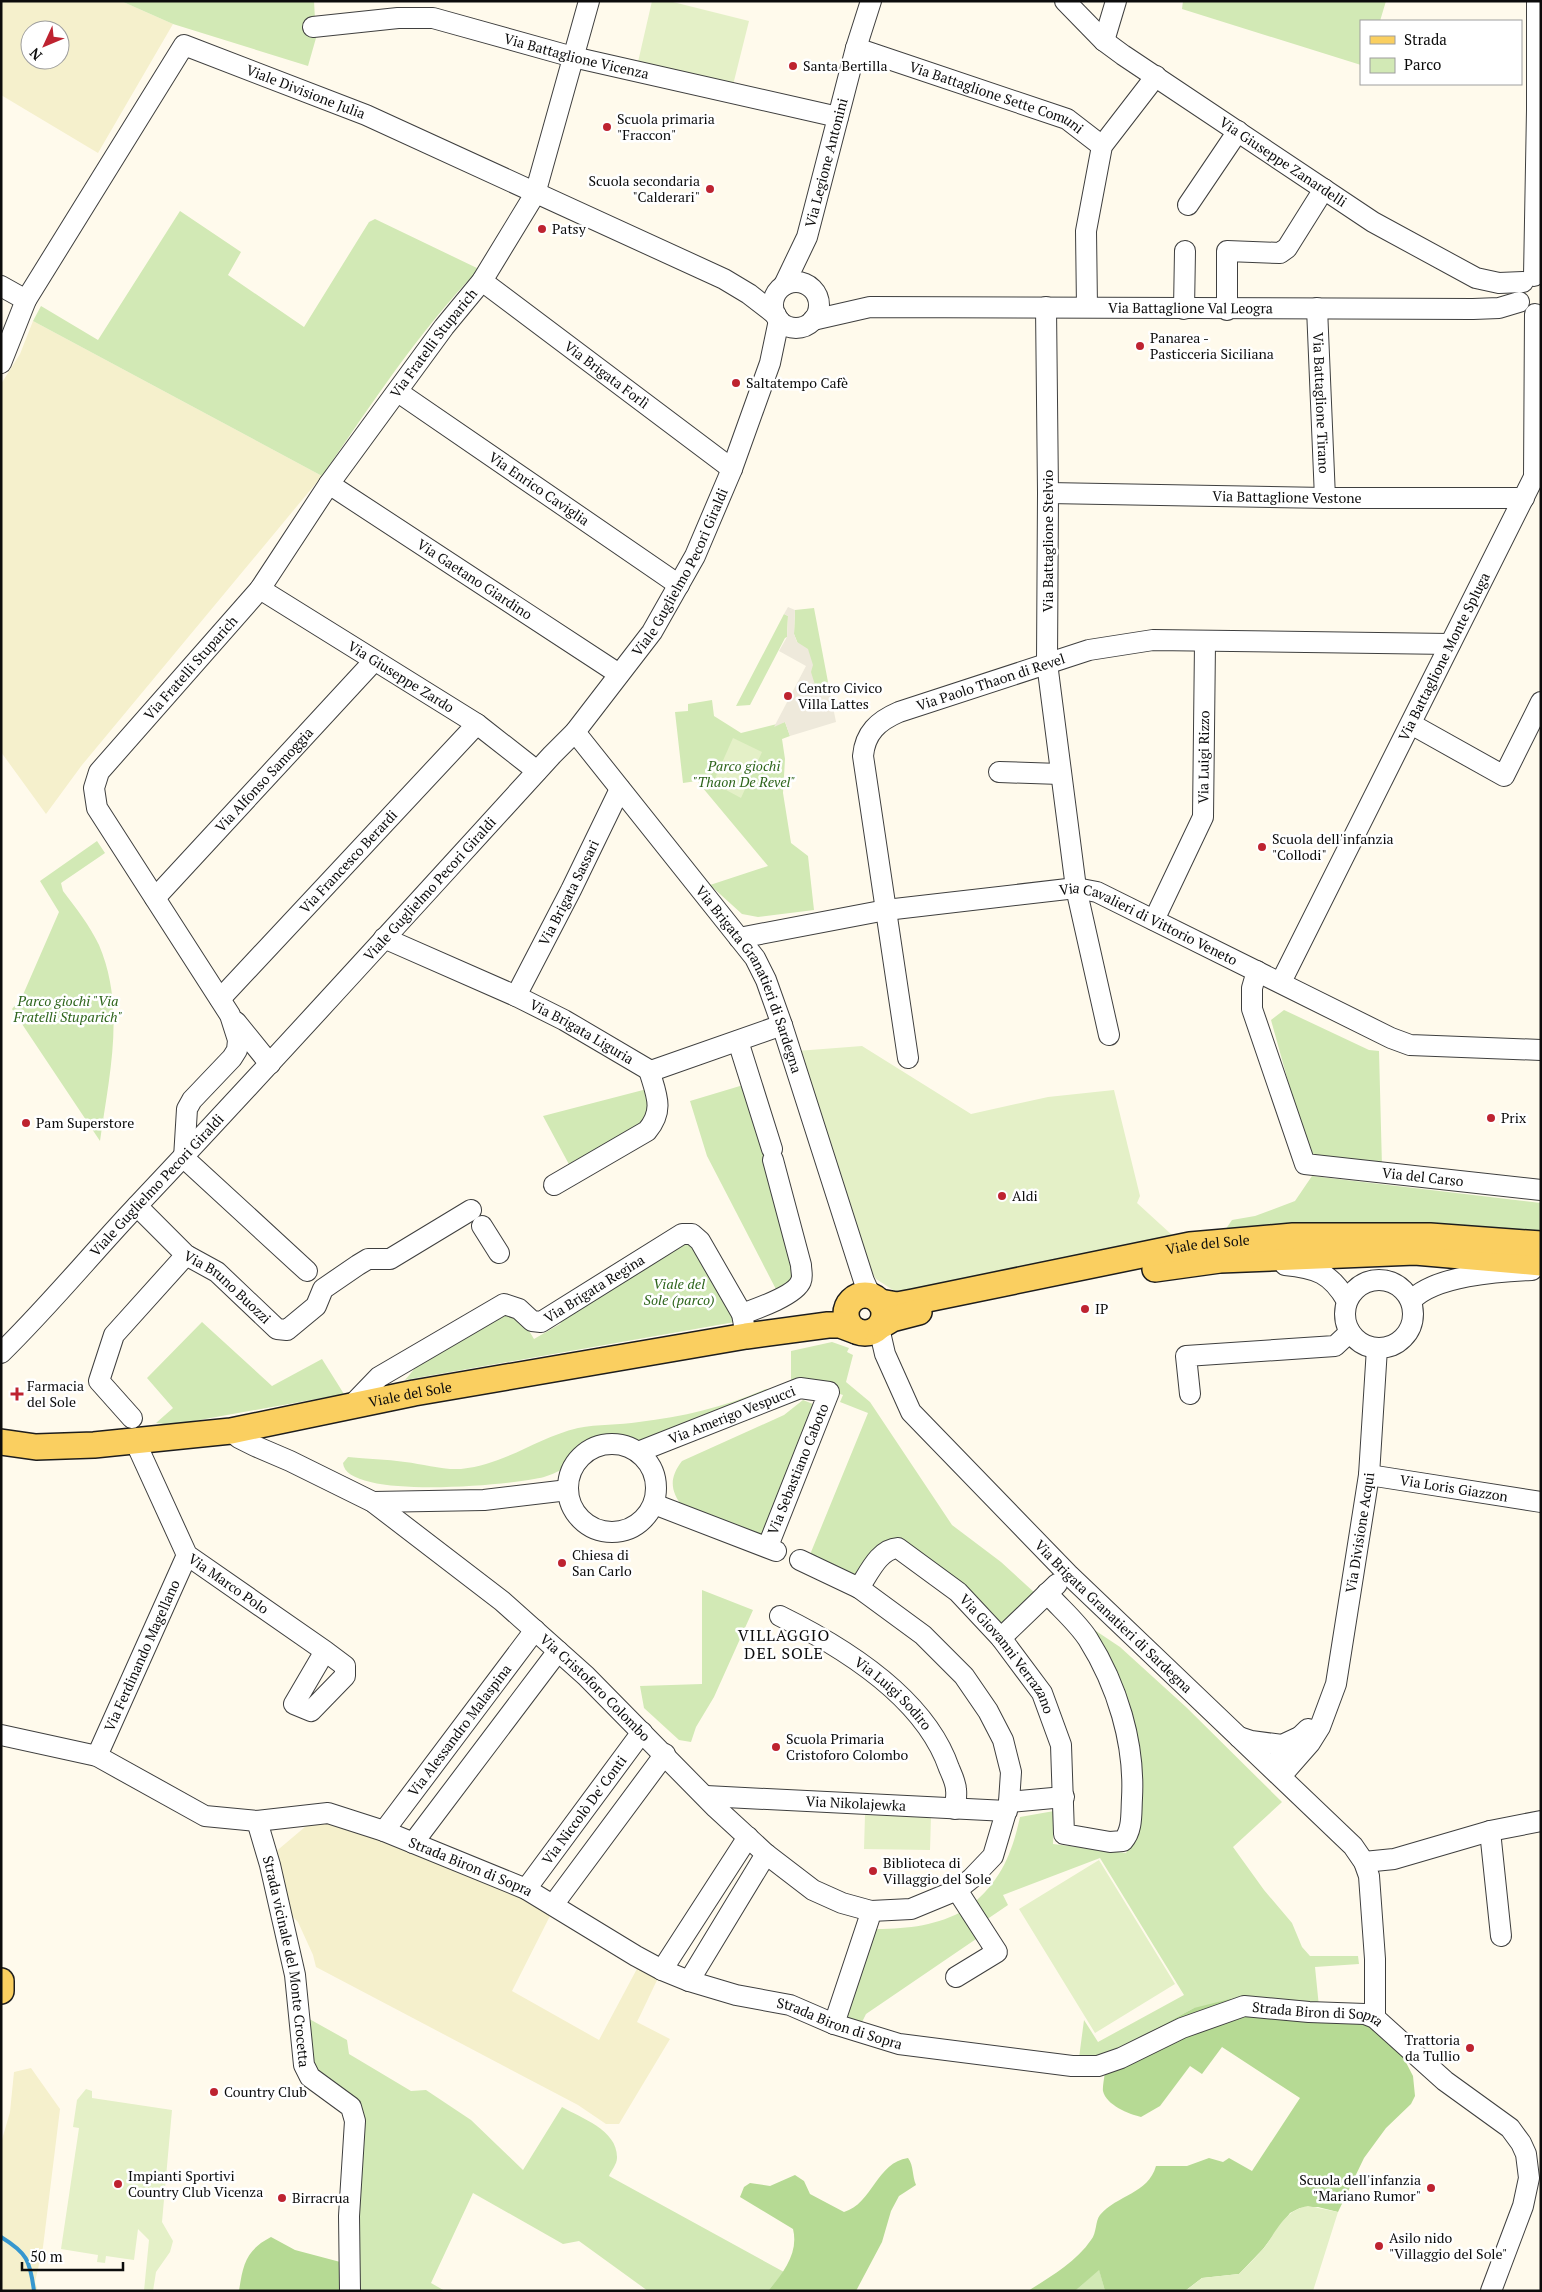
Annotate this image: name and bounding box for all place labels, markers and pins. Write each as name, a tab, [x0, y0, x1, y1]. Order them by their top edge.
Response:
place label: Santa Bertilla	[803, 56, 888, 75]
marker: Santa Bertilla	[787, 60, 799, 72]
place label: Scuola primaria "Fraccon"	[617, 109, 715, 144]
marker: Scuola primaria "Fraccon"	[601, 121, 613, 133]
place label: Scuola secondaria "Calderari"	[589, 171, 700, 206]
marker: Scuola secondaria "Calderari"	[704, 183, 716, 195]
place label: Patsy	[552, 219, 587, 238]
marker: Patsy	[536, 223, 548, 235]
place label: Panarea - Pasticceria Siciliana	[1150, 328, 1274, 363]
marker: Panarea - Pasticceria Siciliana	[1134, 340, 1146, 352]
place label: Saltatempo Cafè	[746, 373, 848, 392]
marker: Saltatempo Cafè	[730, 377, 742, 389]
place label: Centro Civico Villa Lattes	[798, 678, 883, 713]
marker: Centro Civico Villa Lattes	[782, 690, 794, 702]
place label: Scuola dell'infanzia "Collodi"	[1272, 829, 1394, 864]
marker: Scuola dell'infanzia "Collodi"	[1256, 841, 1268, 853]
place label: Prix	[1501, 1108, 1527, 1127]
marker: Prix	[1485, 1112, 1497, 1124]
place label: Pam Superstore	[36, 1113, 134, 1132]
marker: Pam Superstore	[20, 1117, 32, 1129]
place label: Aldi	[1012, 1186, 1038, 1205]
marker: Aldi	[996, 1190, 1008, 1202]
place label: IP	[1095, 1299, 1108, 1318]
marker: IP	[1079, 1303, 1091, 1315]
place label: Farmacia del Sole	[27, 1376, 84, 1411]
marker: Farmacia del Sole	[11, 1388, 23, 1400]
place label: Chiesa di San Carlo	[572, 1545, 632, 1580]
marker: Chiesa di San Carlo	[556, 1557, 568, 1569]
place label: Scuola Primaria Cristoforo Colombo	[786, 1729, 908, 1764]
marker: Scuola Primaria Cristoforo Colombo	[770, 1741, 782, 1753]
place label: Biblioteca di Villaggio del Sole	[883, 1853, 991, 1888]
marker: Biblioteca di Villaggio del Sole	[867, 1865, 879, 1877]
place label: Trattoria da Tullio	[1405, 2030, 1460, 2065]
marker: Trattoria da Tullio	[1464, 2042, 1476, 2054]
place label: Country Club	[224, 2082, 307, 2101]
marker: Country Club	[208, 2086, 220, 2098]
place label: Impianti Sportivi Country Club Vicenza	[128, 2166, 263, 2201]
place label: Scuola dell'infanzia "Mariano Rumor"	[1299, 2170, 1421, 2205]
marker: Impianti Sportivi Country Club Vicenza	[112, 2178, 124, 2190]
marker: Scuola dell'infanzia "Mariano Rumor"	[1425, 2182, 1437, 2194]
place label: Birracrua	[292, 2188, 350, 2207]
marker: Birracrua	[276, 2192, 288, 2204]
place label: Asilo nido "Villaggio del Sole"	[1389, 2228, 1507, 2263]
marker: Asilo nido "Villaggio del Sole"	[1373, 2240, 1385, 2252]

